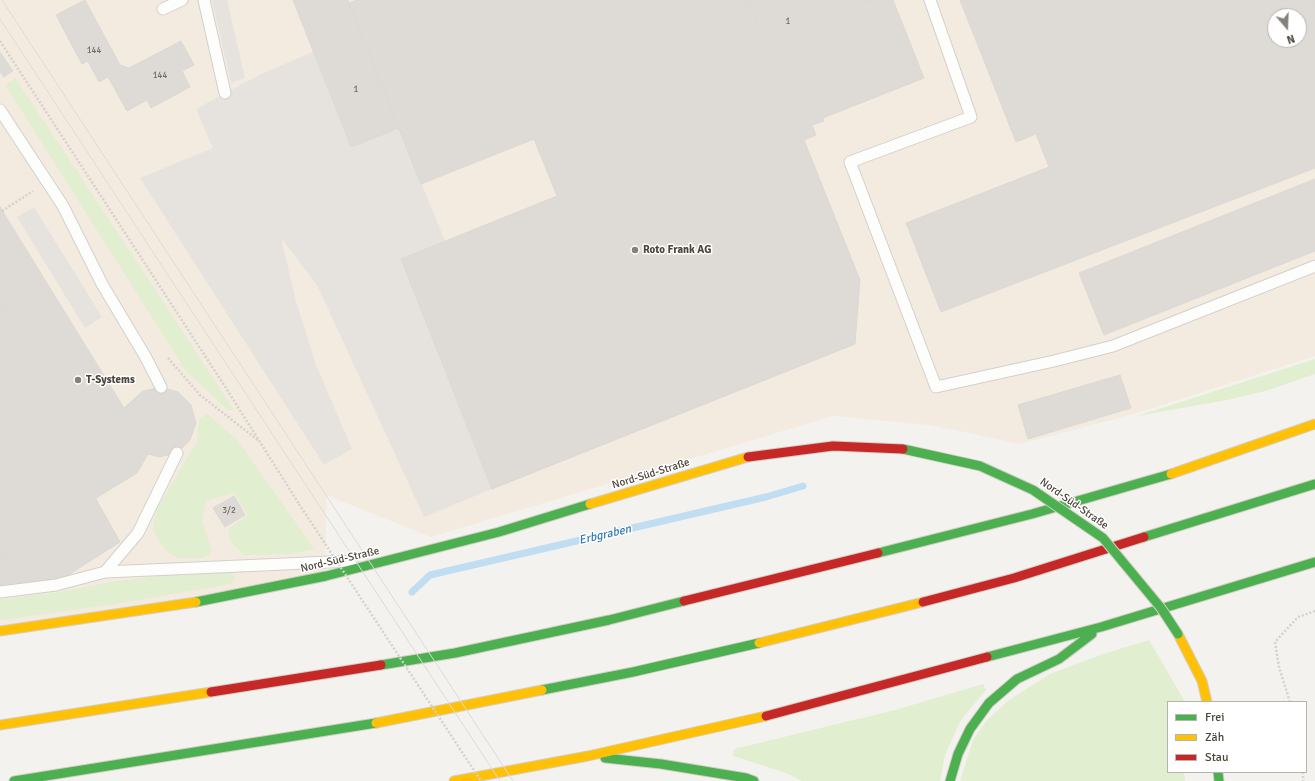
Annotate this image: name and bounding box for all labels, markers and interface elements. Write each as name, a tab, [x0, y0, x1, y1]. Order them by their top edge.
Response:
north arrow	[1267, 8, 1307, 48]
house number: 1	[786, 17, 790, 27]
text: N	[1285, 31, 1296, 46]
house number: 144	[87, 46, 101, 56]
house number: 144	[153, 71, 167, 81]
house number: 1	[354, 85, 358, 95]
place label: Roto Frank AG	[643, 243, 711, 257]
marker: Roto Frank AG	[630, 245, 640, 255]
place label: T-Systems	[86, 373, 135, 387]
marker: T-Systems	[73, 375, 83, 385]
street label: Nord-Süd-Straße	[611, 456, 691, 492]
street label: Nord-Süd-Straße	[1037, 475, 1111, 533]
house number: 3/2	[222, 506, 236, 516]
water label: Erbgraben	[577, 522, 633, 548]
street label: Nord-Süd-Straße	[299, 545, 381, 575]
legend	[1167, 701, 1307, 773]
text: Frei	[1205, 710, 1224, 725]
text: Zäh	[1205, 730, 1224, 745]
text: Stau	[1205, 750, 1229, 765]

